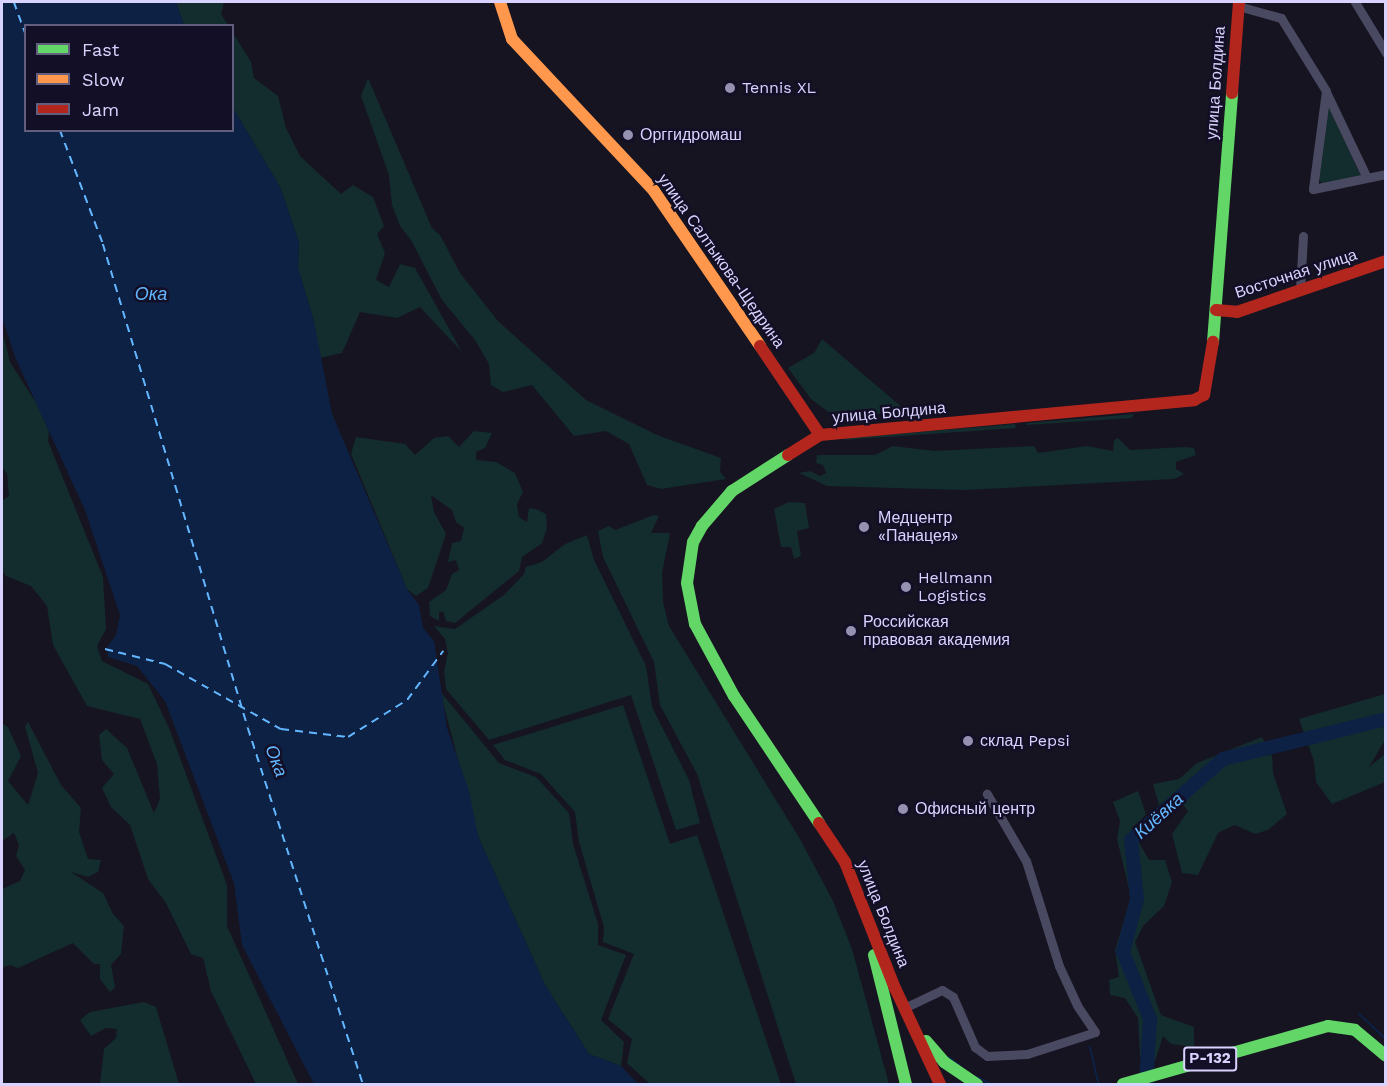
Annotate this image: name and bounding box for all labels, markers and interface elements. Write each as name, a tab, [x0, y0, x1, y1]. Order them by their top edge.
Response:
legend	[24, 24, 234, 132]
street label: улица Болдина	[1202, 26, 1230, 140]
text: Fast	[82, 39, 119, 60]
text: Slow	[82, 69, 125, 90]
place label: Tennis XL	[742, 78, 816, 98]
marker: Tennis XL	[723, 81, 737, 95]
text: Jam	[82, 99, 119, 120]
place label: Орггидромаш	[640, 125, 742, 145]
marker: Орггидромаш	[621, 128, 635, 142]
street label: улица Салтыкова-Щедрина	[653, 170, 789, 352]
street label: Восточная улица	[1232, 245, 1360, 303]
water label: Ока	[135, 283, 167, 305]
street label: улица Болдина	[831, 398, 947, 428]
place label: Медцентр «Панацея»	[878, 508, 958, 546]
marker: Медцентр «Панацея»	[855, 518, 873, 536]
place label: Hellmann Logistics	[918, 568, 993, 606]
marker: Hellmann Logistics	[899, 580, 913, 594]
place label: Российская правовая академия	[863, 612, 1010, 650]
marker: Российская правовая академия	[844, 624, 858, 638]
place label: склад Pepsi	[980, 731, 1070, 751]
marker: склад Pepsi	[961, 734, 975, 748]
water label: Ока	[260, 742, 292, 780]
water label: Киёвка	[1130, 788, 1188, 844]
place label: Офисный центр	[915, 799, 1035, 819]
marker: Офисный центр	[896, 802, 910, 816]
street label: улица Болдина	[853, 858, 913, 970]
road number: Р-132	[1183, 1047, 1237, 1071]

